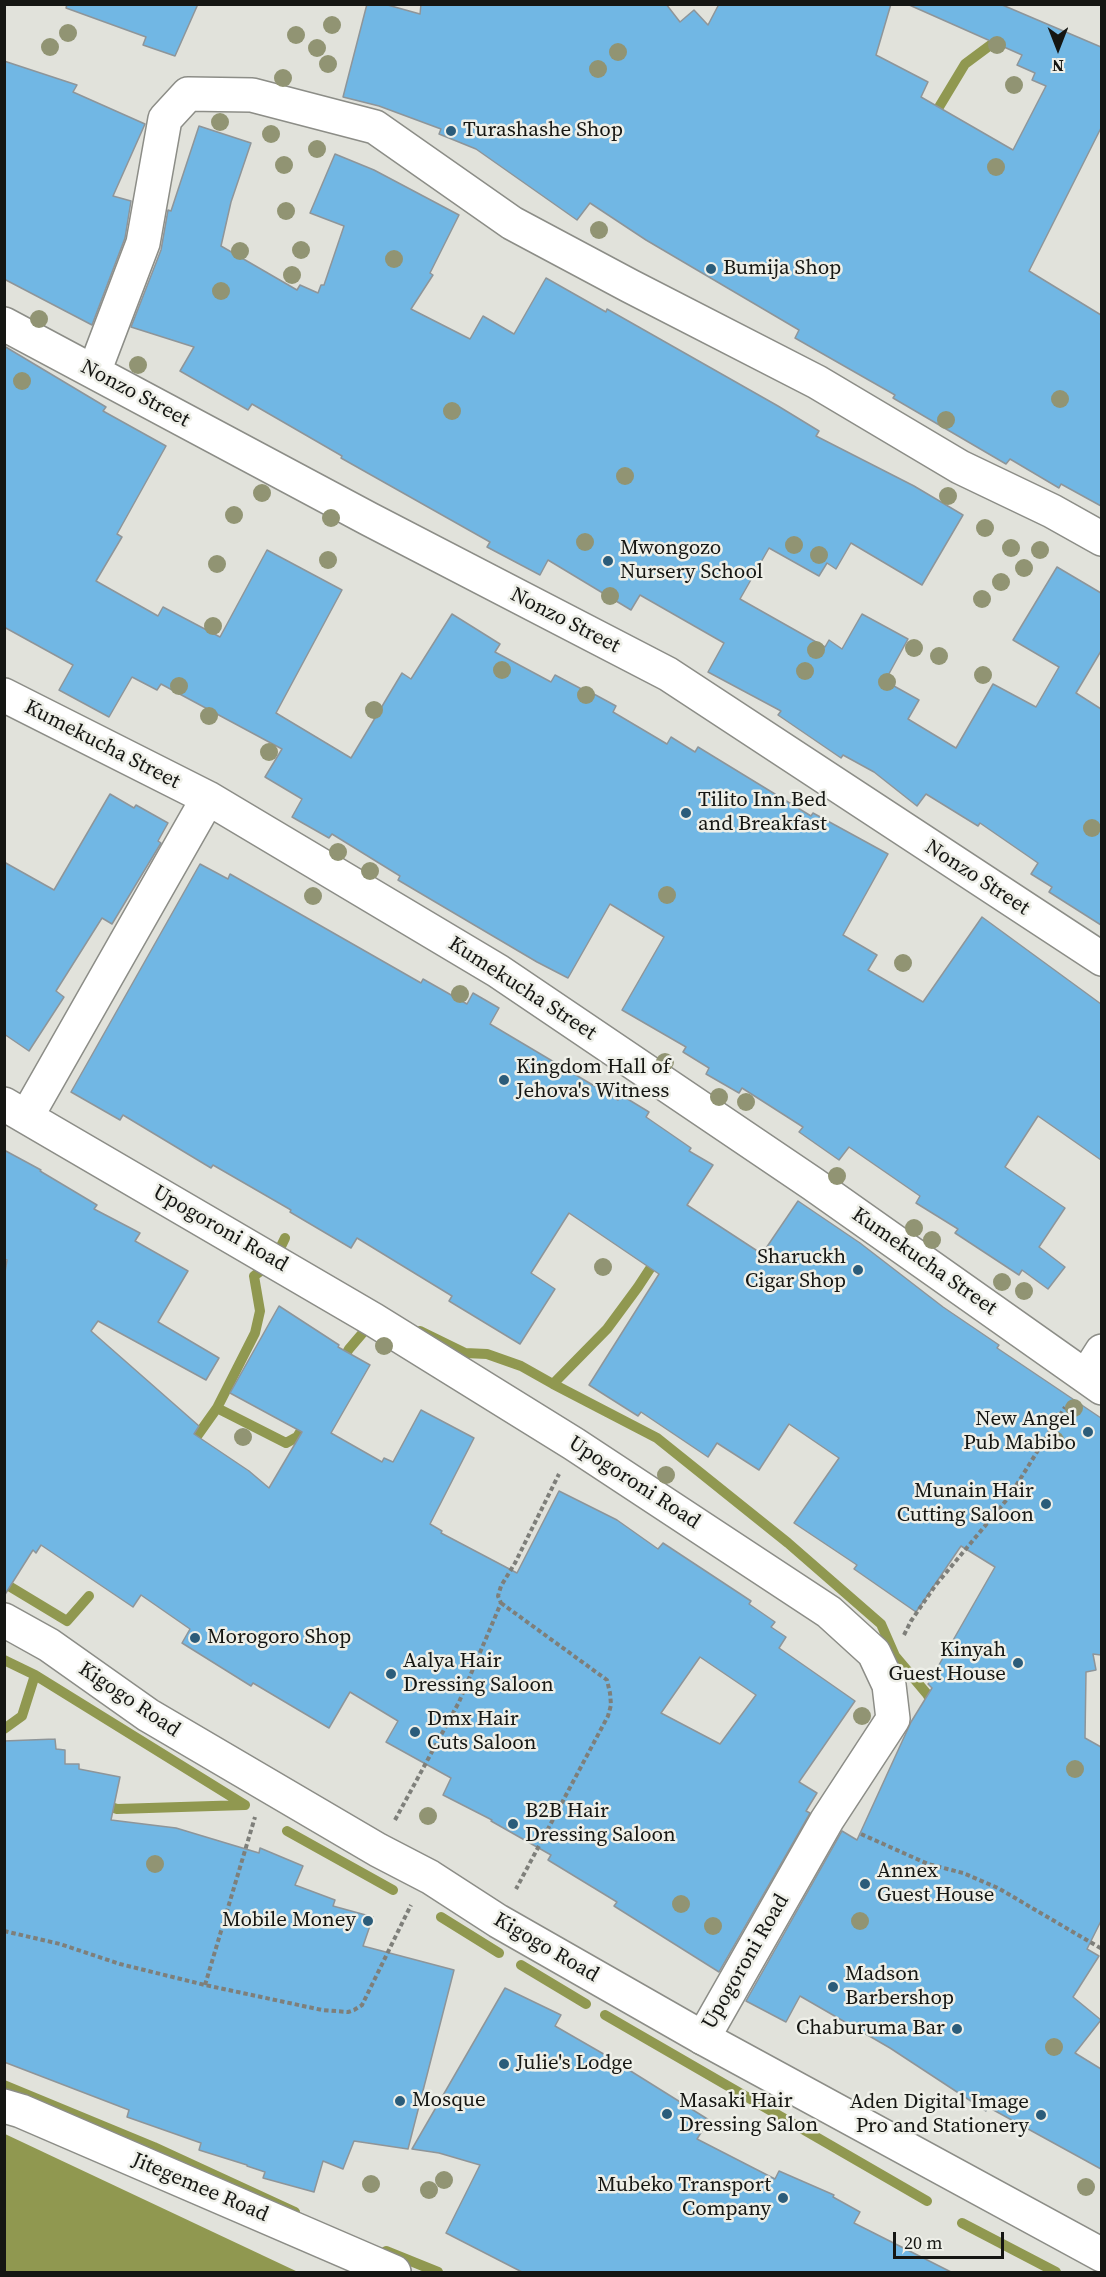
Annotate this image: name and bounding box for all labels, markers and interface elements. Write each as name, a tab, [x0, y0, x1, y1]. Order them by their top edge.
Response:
north arrow	[1028, 18, 1088, 78]
text: N	[1052, 55, 1064, 77]
place label: Turashashe Shop	[463, 118, 623, 144]
marker: Turashashe Shop	[444, 124, 458, 138]
place label: Bumija Shop	[723, 256, 841, 282]
marker: Bumija Shop	[704, 262, 718, 276]
street label: Nonzo Street	[76, 355, 194, 433]
place label: Mwongozo Nursery School	[620, 536, 763, 586]
marker: Mwongozo Nursery School	[601, 554, 615, 568]
street label: Nonzo Street	[506, 583, 624, 659]
street label: Kumekucha Street	[20, 695, 184, 795]
place label: Tilito Inn Bed and Breakfast	[698, 788, 827, 838]
marker: Tilito Inn Bed and Breakfast	[679, 806, 693, 820]
street label: Nonzo Street	[920, 835, 1034, 921]
street label: Kumekucha Street	[443, 932, 601, 1046]
place label: Kingdom Hall of Jehova's Witness	[516, 1055, 670, 1105]
marker: Kingdom Hall of Jehova's Witness	[497, 1073, 511, 1087]
street label: Upogoroni Road	[148, 1180, 292, 1278]
street label: Kumekucha Street	[847, 1203, 1001, 1321]
place label: Sharuckh Cigar Shop	[745, 1245, 846, 1295]
marker: Sharuckh Cigar Shop	[851, 1263, 865, 1277]
place label: New Angel Pub Mabibo	[963, 1407, 1076, 1457]
marker: New Angel Pub Mabibo	[1081, 1425, 1095, 1439]
street label: Upogoroni Road	[563, 1431, 705, 1535]
place label: Munain Hair Cutting Saloon	[897, 1479, 1034, 1529]
marker: Munain Hair Cutting Saloon	[1039, 1497, 1053, 1511]
place label: Morogoro Shop	[207, 1625, 351, 1651]
marker: Morogoro Shop	[188, 1631, 202, 1645]
place label: Kinyah Guest House	[889, 1638, 1006, 1688]
place label: Aalya Hair Dressing Saloon	[403, 1649, 554, 1699]
marker: Kinyah Guest House	[1011, 1656, 1025, 1670]
street label: Kigogo Road	[73, 1657, 185, 1743]
marker: Aalya Hair Dressing Saloon	[384, 1667, 398, 1681]
place label: Dmx Hair Cuts Saloon	[427, 1707, 537, 1757]
marker: Dmx Hair Cuts Saloon	[408, 1725, 422, 1739]
place label: B2B Hair Dressing Saloon	[525, 1799, 676, 1849]
marker: B2B Hair Dressing Saloon	[506, 1817, 520, 1831]
place label: Annex Guest House	[877, 1859, 994, 1909]
marker: Annex Guest House	[858, 1877, 872, 1891]
street label: Upogoroni Road	[697, 1890, 795, 2034]
place label: Mobile Money	[222, 1908, 356, 1934]
street label: Kigogo Road	[489, 1908, 603, 1988]
marker: Mobile Money	[361, 1914, 375, 1928]
place label: Madson Barbershop	[845, 1962, 954, 2012]
marker: Madson Barbershop	[826, 1980, 840, 1994]
place label: Chaburuma Bar	[796, 2016, 945, 2042]
marker: Chaburuma Bar	[950, 2022, 964, 2036]
place label: Julie's Lodge	[516, 2051, 633, 2077]
marker: Julie's Lodge	[497, 2057, 511, 2071]
place label: Mosque	[412, 2088, 486, 2114]
place label: Masaki Hair Dressing Salon	[679, 2089, 818, 2139]
place label: Aden Digital Image Pro and Stationery	[850, 2090, 1029, 2140]
marker: Mosque	[393, 2094, 407, 2108]
marker: Masaki Hair Dressing Salon	[660, 2107, 674, 2121]
marker: Aden Digital Image Pro and Stationery	[1034, 2108, 1048, 2122]
street label: Jitegemee Road	[128, 2148, 272, 2228]
place label: Mubeko Transport Company	[597, 2173, 771, 2223]
marker: Mubeko Transport Company	[776, 2191, 790, 2205]
scale bar	[896, 2220, 1007, 2258]
text: 20 m	[904, 2230, 942, 2255]

